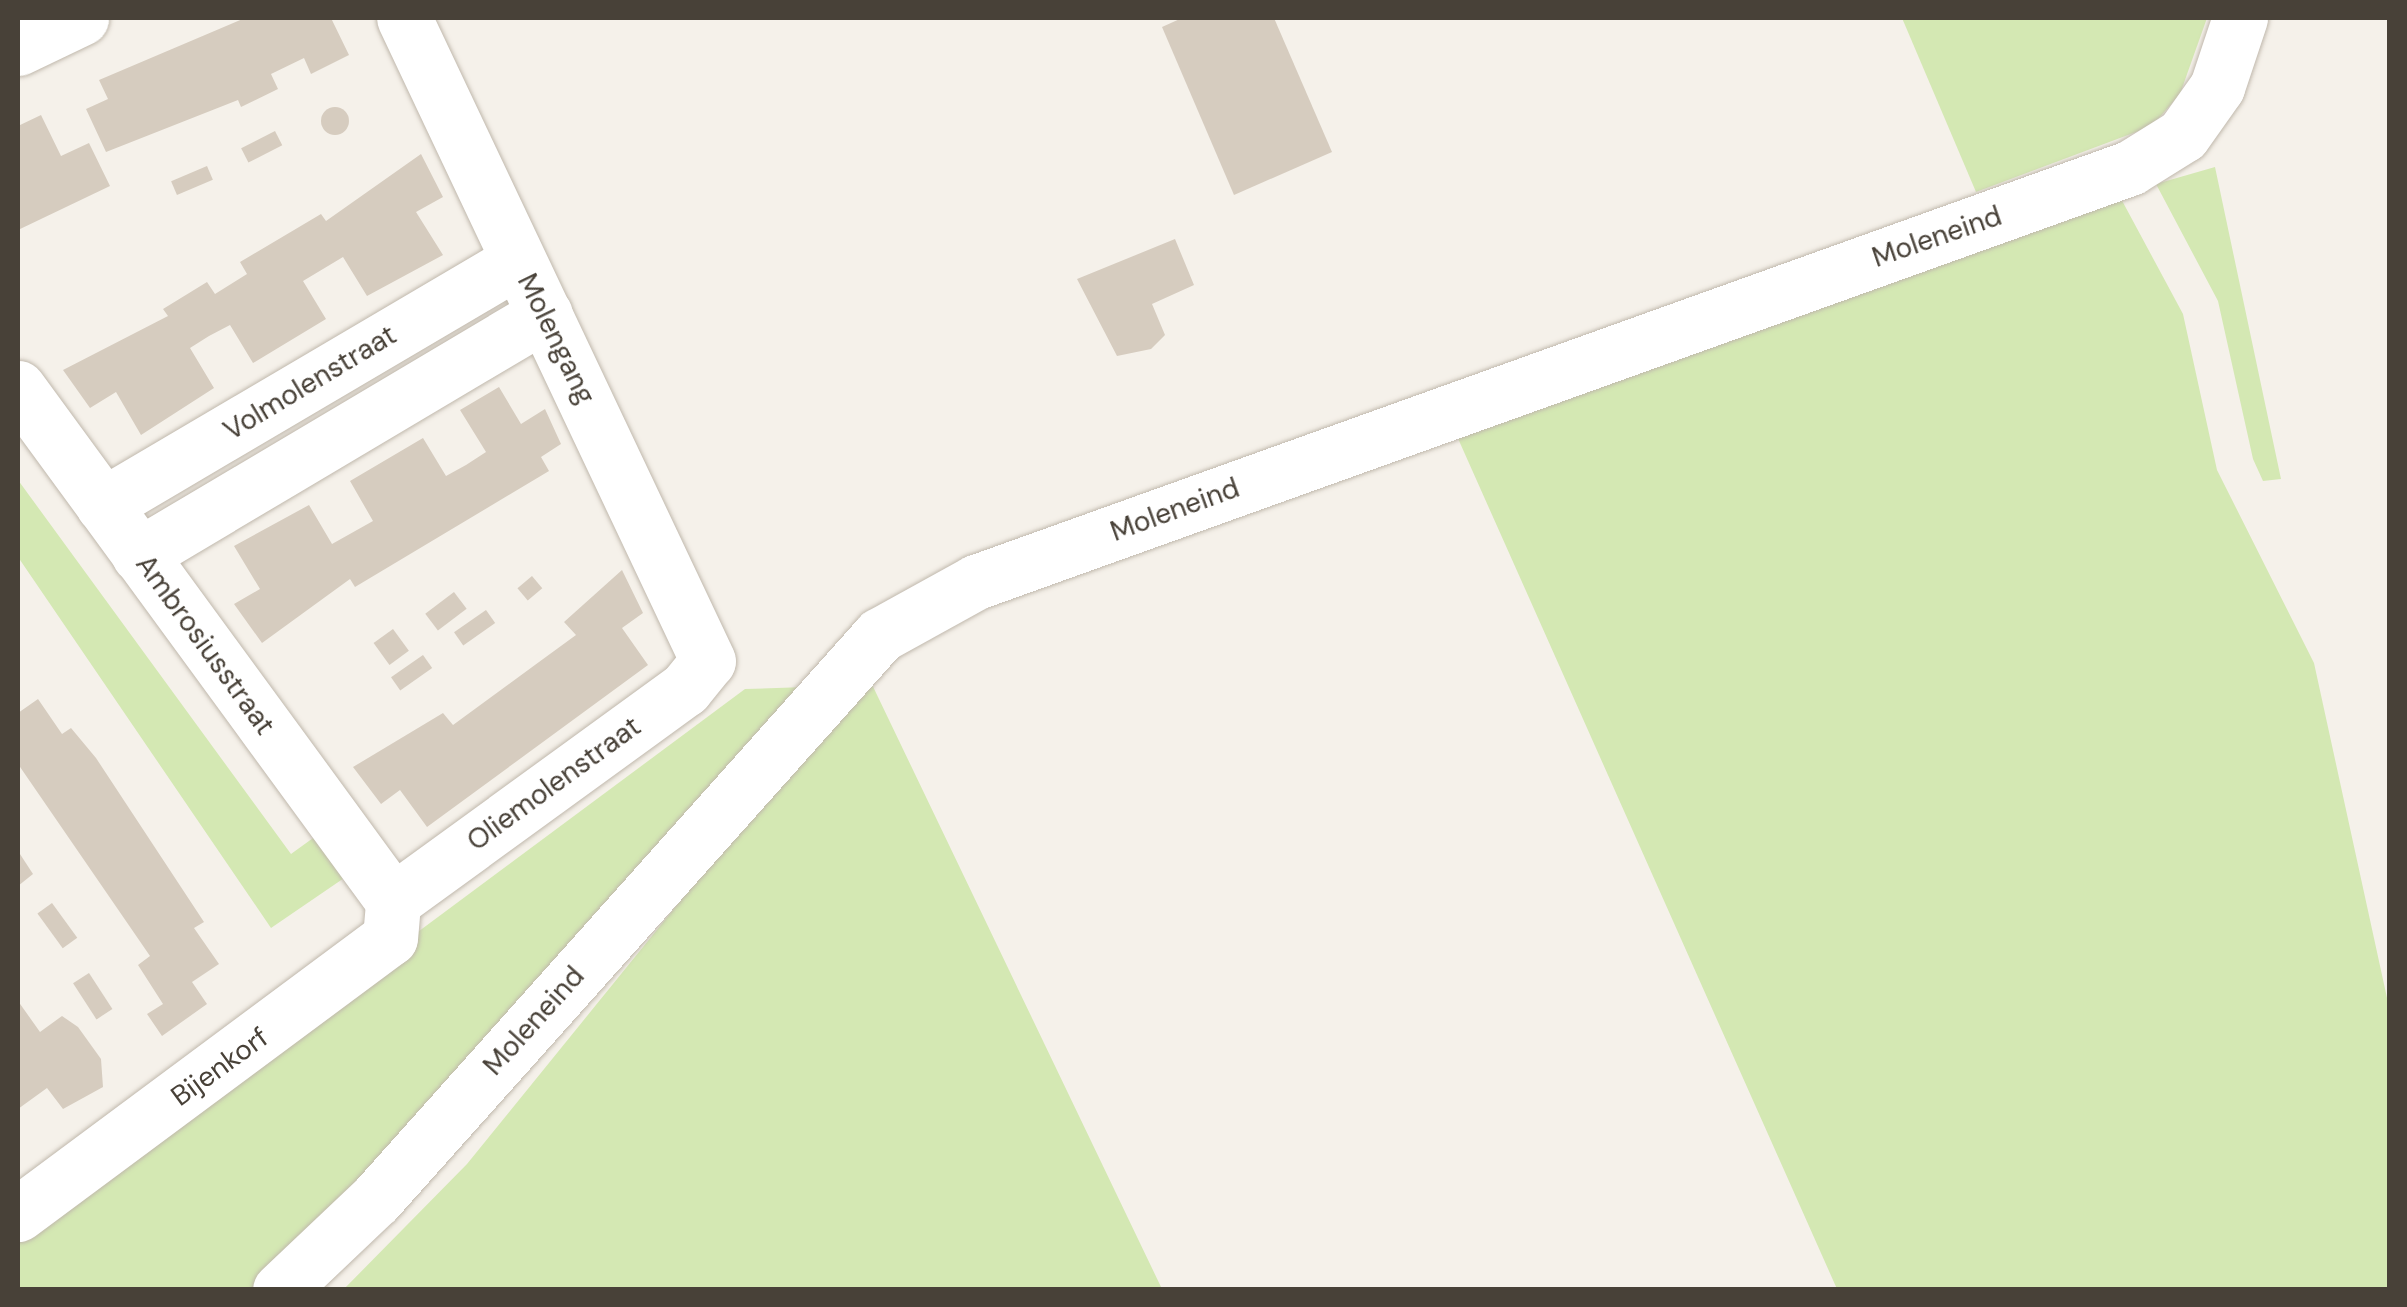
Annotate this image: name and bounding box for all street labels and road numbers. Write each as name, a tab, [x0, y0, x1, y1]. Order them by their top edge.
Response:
street label: Moleneind	[1868, 199, 2006, 275]
street label: Molengang	[510, 268, 602, 410]
street label: Volmolenstraat	[218, 318, 402, 448]
street label: Moleneind	[1106, 471, 1244, 549]
street label: Ambrosiusstraat	[128, 548, 282, 742]
street label: Oliemolenstraat	[461, 710, 647, 858]
street label: Moleneind	[476, 960, 592, 1082]
street label: Bijenkorf	[165, 1021, 275, 1113]

